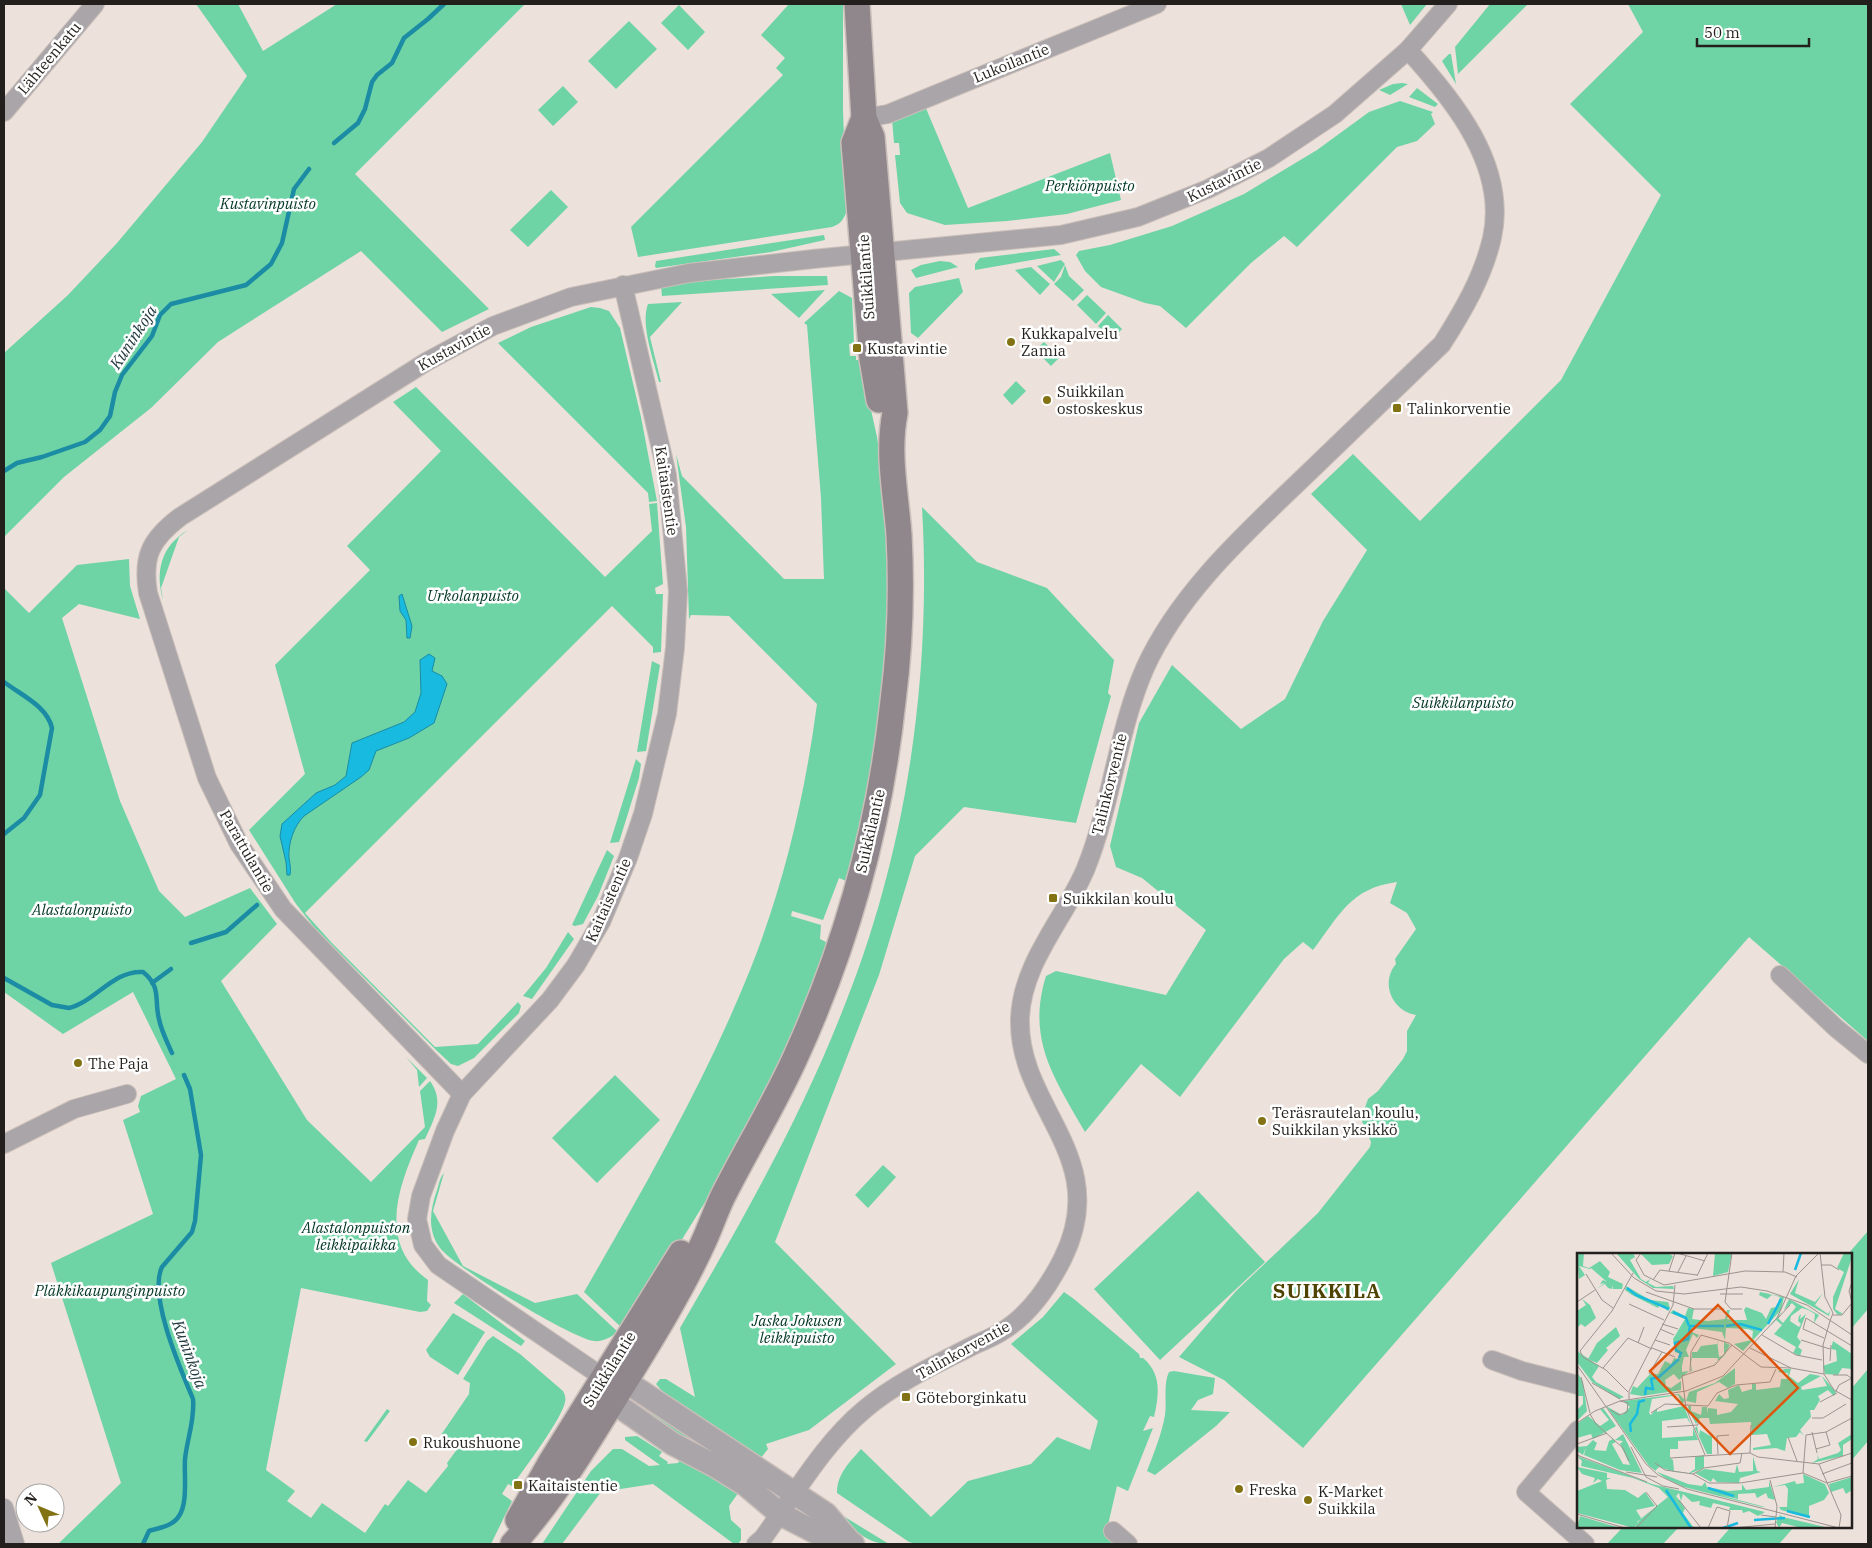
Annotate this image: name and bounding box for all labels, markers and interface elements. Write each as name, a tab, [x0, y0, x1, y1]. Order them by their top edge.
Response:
scale bar	[1697, 15, 1810, 47]
street label: Lähteenkatu	[13, 18, 85, 98]
text: 50 m	[1704, 23, 1740, 42]
street label: Lukoilantie	[970, 39, 1052, 87]
street label: Kustavintie	[1184, 154, 1264, 206]
park label: Perkiönpuisto	[1044, 176, 1135, 195]
park label: Kustavinpuisto	[219, 194, 316, 213]
street label: Suikkilantie	[854, 234, 878, 320]
water label: Kuninkoja	[105, 301, 161, 373]
street label: Kustavintie	[414, 319, 494, 375]
place label: Kukkapalvelu Zamia	[1021, 324, 1118, 360]
marker: Kukkapalvelu Zamia	[1005, 336, 1017, 348]
place label: Kustavintie	[867, 339, 947, 358]
marker: Kustavintie	[851, 342, 863, 354]
place label: Suikkilan ostoskeskus	[1057, 382, 1143, 418]
marker: Suikkilan ostoskeskus	[1041, 394, 1053, 406]
place label: Talinkorventie	[1407, 399, 1511, 418]
marker: Talinkorventie	[1391, 402, 1403, 414]
street label: Kaitaistentie	[651, 445, 683, 537]
park label: Urkolanpuisto	[427, 586, 519, 605]
park label: Suikkilanpuisto	[1411, 693, 1514, 712]
street label: Talinkorventie	[1087, 731, 1131, 837]
street label: Suikkilantie	[851, 787, 889, 875]
street label: Parattulantie	[216, 806, 278, 896]
street label: Kaitaistentie	[581, 855, 635, 945]
place label: Suikkilan koulu	[1063, 889, 1174, 908]
marker: Suikkilan koulu	[1047, 892, 1059, 904]
park label: Alastalonpuisto	[31, 900, 132, 919]
place label: The Paja	[88, 1054, 149, 1073]
marker: The Paja	[72, 1057, 84, 1069]
place label: Teräsrautelan koulu, Suikkilan yksikkö	[1272, 1103, 1419, 1139]
marker: Teräsrautelan koulu, Suikkilan yksikkö	[1256, 1115, 1268, 1127]
park label: Alastalonpuiston leikkipaikka	[301, 1218, 411, 1254]
inset map	[1577, 1253, 1852, 1528]
district label: SUIKKILA	[1273, 1277, 1381, 1304]
park label: Pläkkikaupunginpuisto	[34, 1281, 185, 1300]
park label: Jaska Jokusen leikkipuisto	[751, 1311, 843, 1347]
water label: Kuninkoja	[168, 1316, 212, 1391]
street label: Talinkorventie	[913, 1317, 1013, 1383]
street label: Suikkilantie	[578, 1328, 640, 1410]
place label: Göteborginkatu	[916, 1388, 1027, 1407]
marker: Göteborginkatu	[900, 1391, 912, 1403]
place label: Rukoushuone	[423, 1433, 521, 1452]
marker: Rukoushuone	[407, 1436, 419, 1448]
place label: Kaitaistentie	[528, 1476, 618, 1495]
marker: Kaitaistentie	[512, 1479, 524, 1491]
place label: Freska	[1249, 1480, 1297, 1499]
place label: K-Market Suikkila	[1318, 1482, 1383, 1518]
north arrow	[15, 1483, 65, 1533]
marker: Freska	[1233, 1483, 1245, 1495]
text: N	[20, 1489, 41, 1509]
marker: K-Market Suikkila	[1302, 1494, 1314, 1506]

